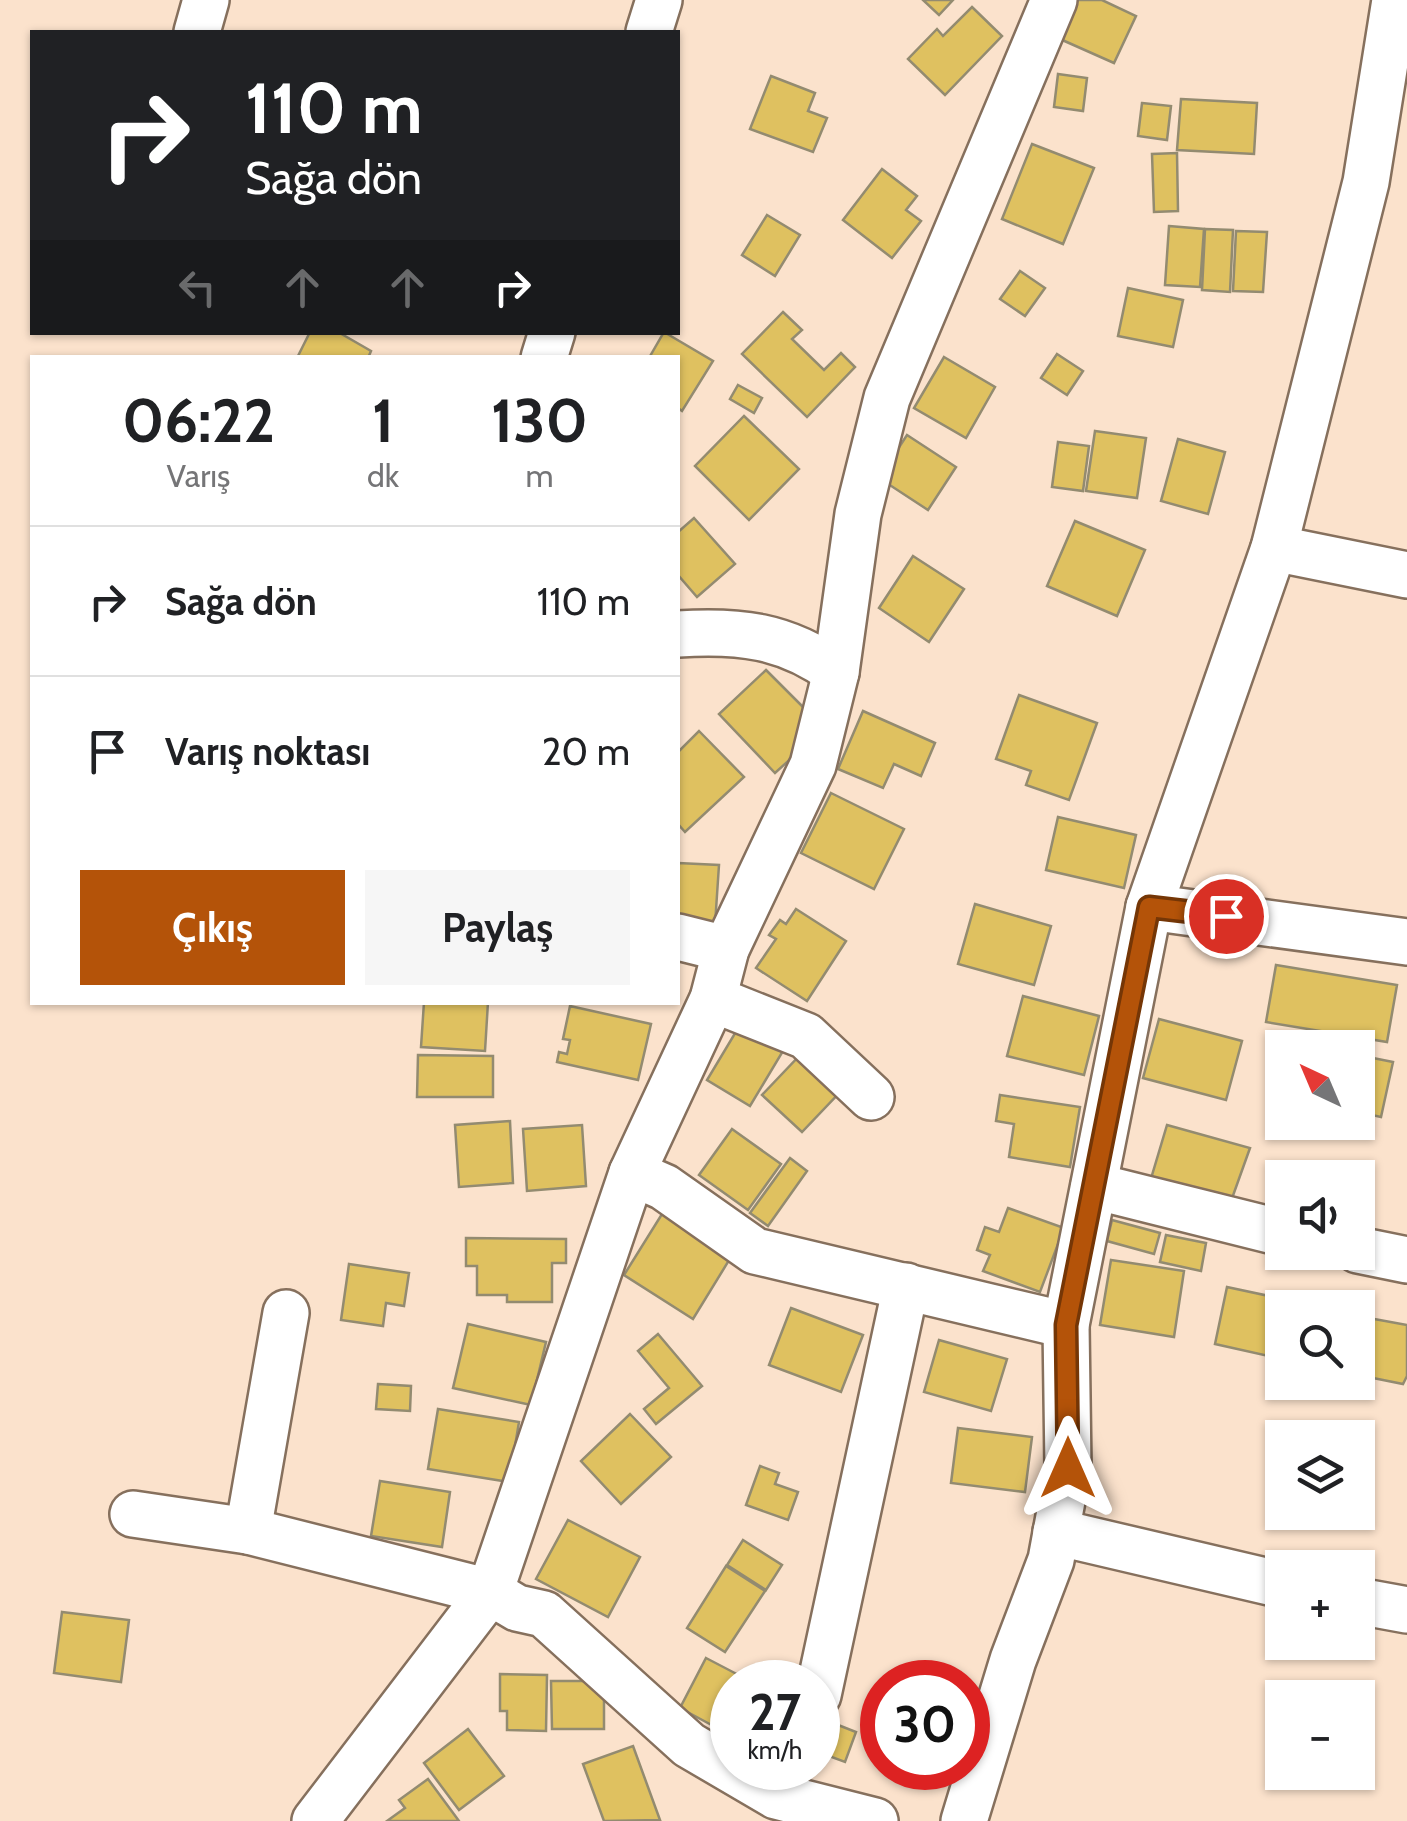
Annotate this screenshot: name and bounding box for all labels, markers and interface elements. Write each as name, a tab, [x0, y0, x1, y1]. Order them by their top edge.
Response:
text: 110 m	[245, 65, 423, 151]
icon: right	[80, 70, 210, 200]
text: Sağa dön	[245, 151, 422, 205]
icon: left	[170, 260, 225, 315]
icon: ahead	[275, 260, 330, 315]
icon: ahead	[380, 260, 435, 315]
icon: right	[485, 260, 540, 315]
text: 06:22	[122, 384, 275, 457]
text: 1	[372, 384, 394, 457]
text: 130	[491, 384, 588, 457]
text: Varış	[167, 456, 230, 495]
text: dk	[367, 456, 399, 495]
text: m	[525, 456, 554, 495]
icon: right	[80, 574, 135, 629]
text: Sağa dön	[165, 578, 317, 625]
text: 110 m	[537, 578, 630, 625]
icon: arrive	[80, 724, 135, 779]
text: Varış noktası	[165, 728, 370, 775]
text: 20 m	[542, 728, 630, 775]
button: Çıkış	[80, 870, 345, 985]
button: Paylaş	[365, 870, 630, 985]
pin	[1184, 874, 1269, 959]
icon: arrive	[1199, 889, 1254, 944]
north arrow	[1265, 1030, 1375, 1140]
map controls	[1265, 1030, 1375, 1790]
button: sound	[1265, 1160, 1375, 1270]
button: search	[1265, 1290, 1375, 1400]
position arrow	[1016, 1416, 1120, 1520]
button: layers	[1265, 1420, 1375, 1530]
button: +	[1265, 1550, 1375, 1660]
speed limit sign: 30	[860, 1660, 990, 1790]
button: −	[1265, 1680, 1375, 1790]
text: 27	[749, 1682, 801, 1743]
text: km/h	[748, 1735, 802, 1765]

